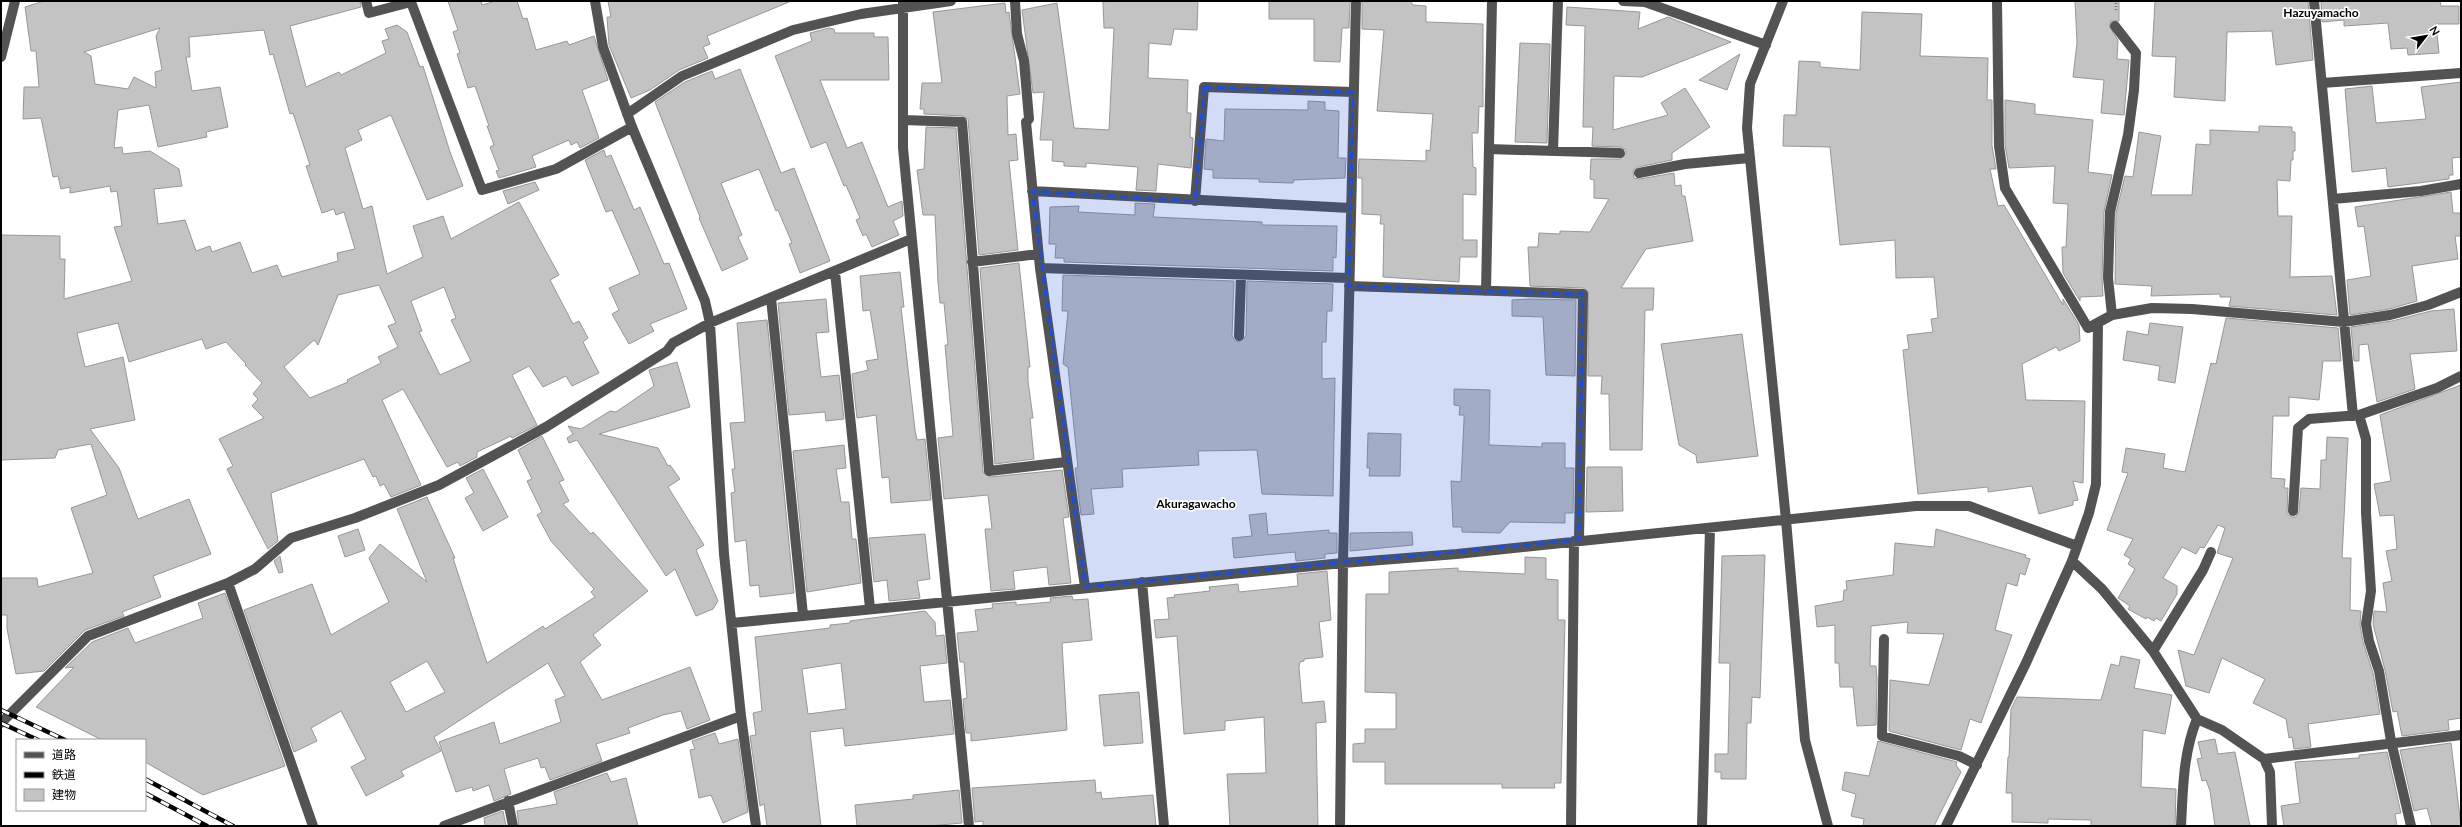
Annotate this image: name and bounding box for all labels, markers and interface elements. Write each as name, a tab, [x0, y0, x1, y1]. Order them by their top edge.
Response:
district label: Hazuyamacho	[2283, 5, 2359, 20]
north arrow	[2406, 16, 2446, 56]
text: N	[2427, 24, 2443, 38]
district label: Akuragawacho	[1155, 496, 1236, 511]
legend	[16, 739, 146, 811]
text: 道路	[52, 747, 76, 762]
text: 鉄道	[52, 767, 76, 782]
text: 建物	[52, 787, 76, 802]

